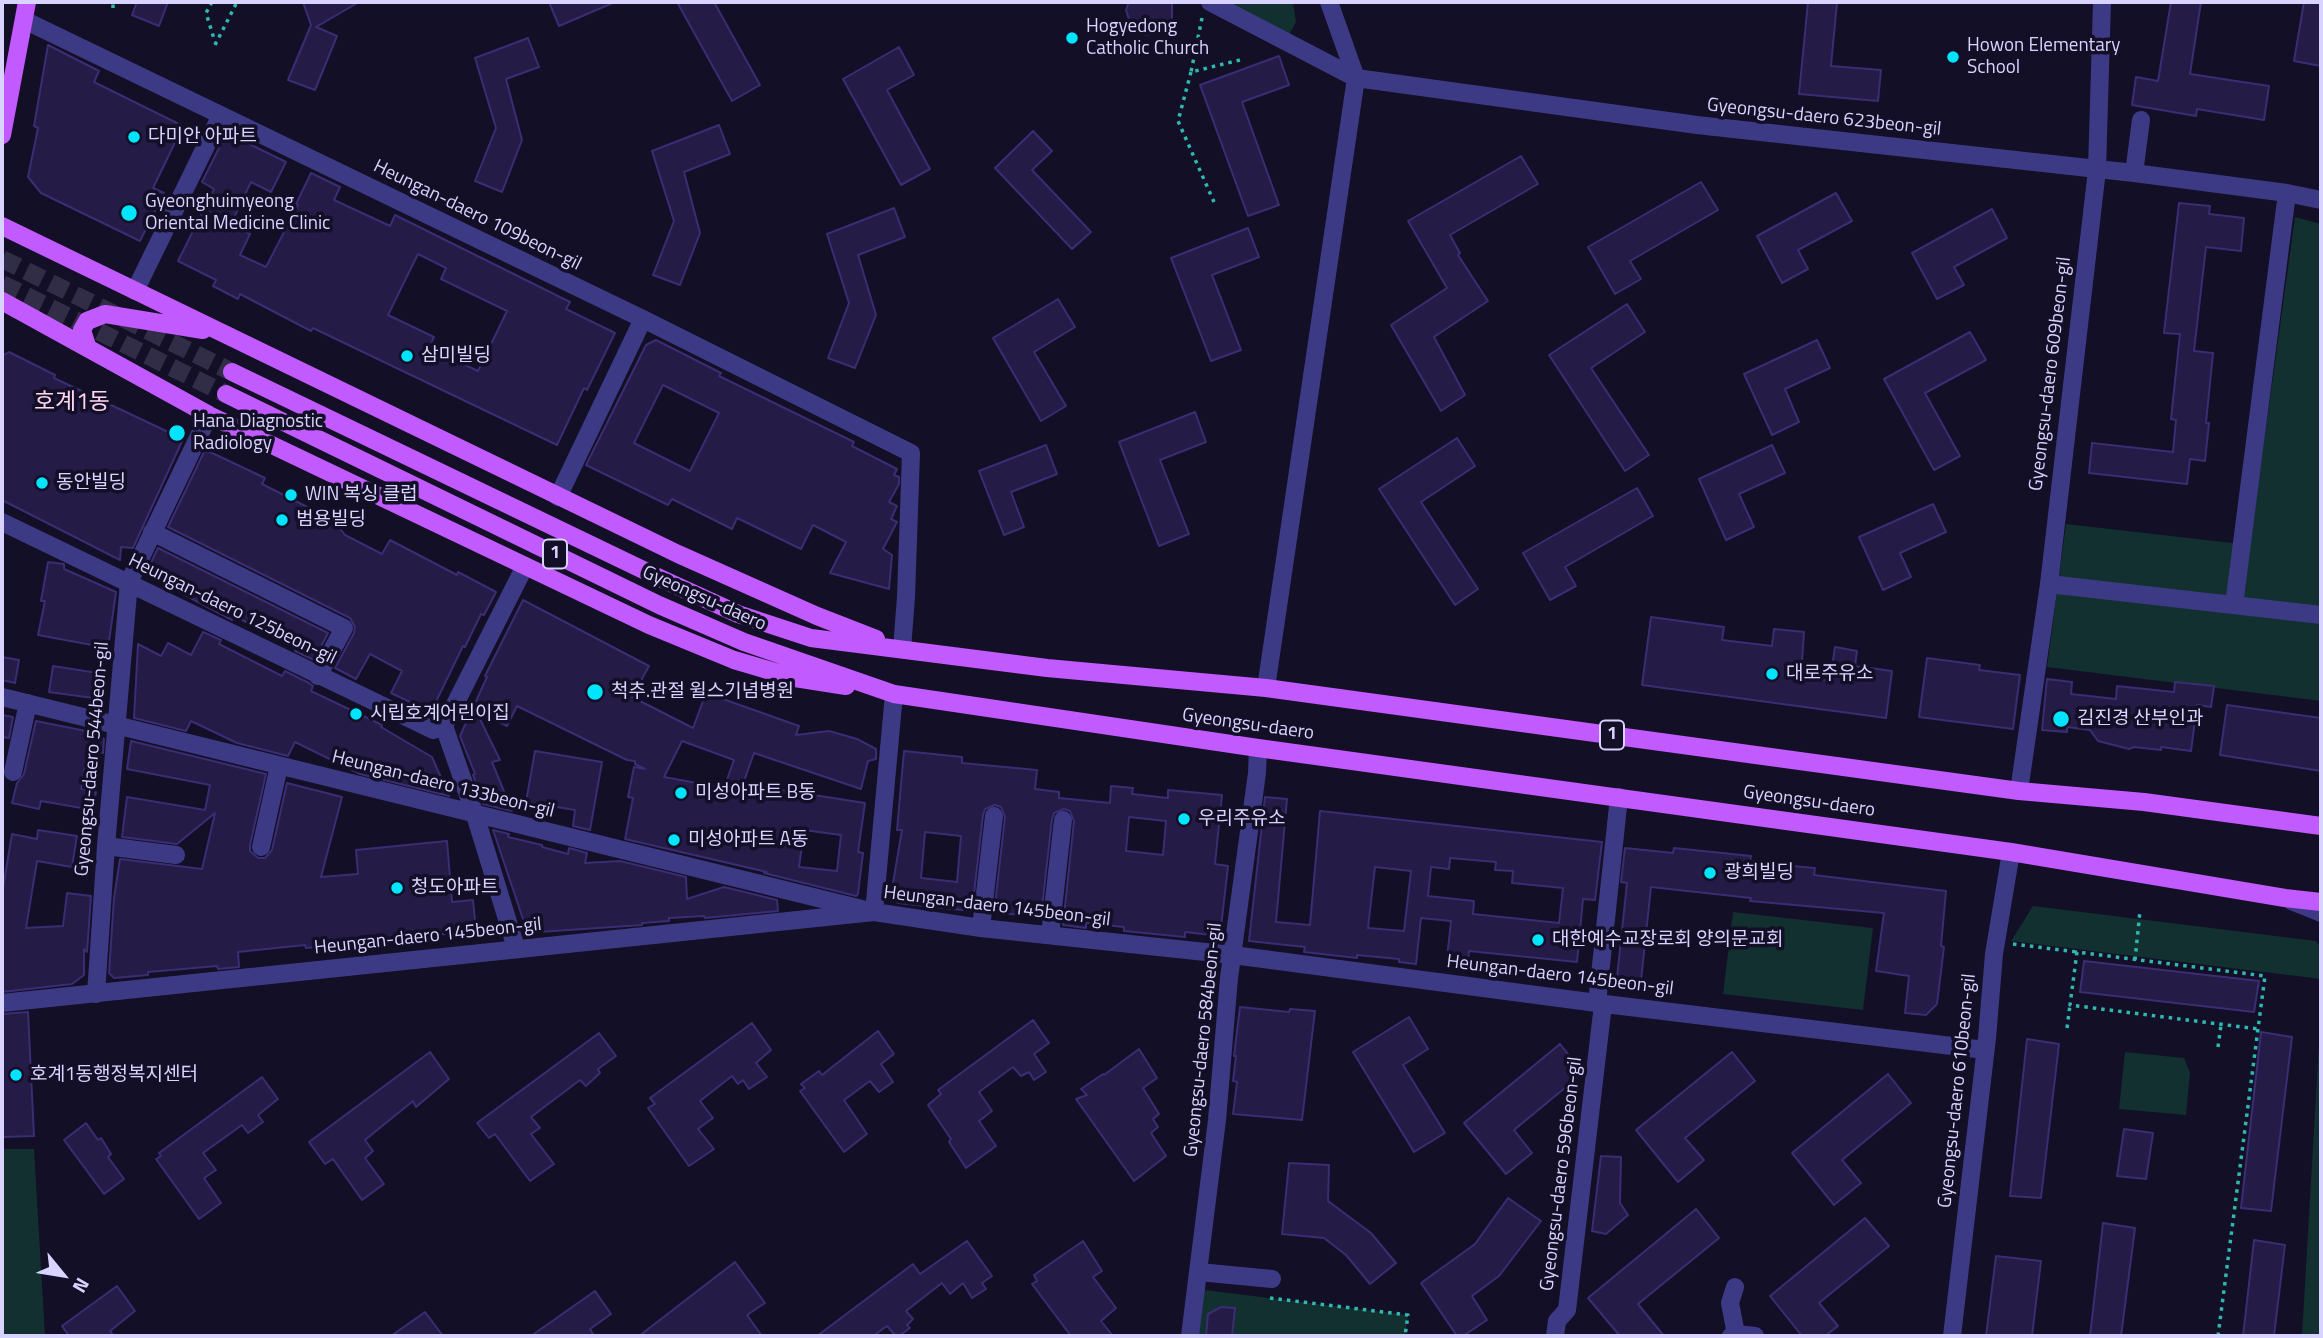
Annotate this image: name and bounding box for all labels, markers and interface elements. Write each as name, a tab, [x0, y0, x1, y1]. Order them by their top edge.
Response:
place label: Hogyedong Catholic Church	[1086, 16, 1209, 60]
marker: Hogyedong Catholic Church	[1064, 30, 1080, 46]
place label: Howon Elementary School	[1967, 35, 2121, 79]
marker: Howon Elementary School	[1945, 49, 1961, 65]
street label: Gyeongsu-daero 623beon-gil	[1706, 94, 1942, 142]
place label: 다미안 아파트	[148, 126, 257, 148]
marker: 다미안 아파트	[126, 129, 142, 145]
street label: Heungan-daero 109beon-gil	[369, 156, 585, 276]
place label: Gyeonghuimyeong Oriental Medicine Clinic	[145, 191, 330, 235]
marker: Gyeonghuimyeong Oriental Medicine Clinic	[119, 203, 139, 223]
street label: Gyeongsu-daero 609beon-gil	[2025, 256, 2077, 492]
place label: 삼미빌딩	[421, 345, 491, 367]
marker: 삼미빌딩	[399, 348, 415, 364]
district label: 호계1동	[34, 389, 110, 417]
place label: Hana Diagnostic Radiology	[193, 411, 323, 455]
marker: Hana Diagnostic Radiology	[167, 423, 187, 443]
place label: 동안빌딩	[56, 472, 126, 494]
marker: 동안빌딩	[34, 475, 50, 491]
place label: WIN 복싱 클럽	[305, 484, 418, 506]
marker: WIN 복싱 클럽	[283, 487, 299, 503]
place label: 범용빌딩	[296, 509, 366, 531]
marker: 범용빌딩	[274, 512, 290, 528]
road number: 1	[543, 540, 567, 568]
street label: Heungan-daero 125beon-gil	[124, 550, 340, 670]
street label: Gyeongsu-daero	[639, 562, 769, 636]
street label: Gyeongsu-daero 544beon-gil	[71, 641, 115, 877]
place label: 대로주유소	[1786, 663, 1873, 685]
marker: 대로주유소	[1764, 666, 1780, 682]
place label: 척추.관절 윌스기념병원	[611, 681, 794, 703]
marker: 척추.관절 윌스기념병원	[585, 682, 605, 702]
place label: 시립호계어린이집	[370, 703, 510, 725]
street label: Gyeongsu-daero	[1181, 704, 1315, 746]
marker: 시립호계어린이집	[348, 706, 364, 722]
place label: 김진경 산부인과	[2077, 708, 2204, 730]
marker: 김진경 산부인과	[2051, 709, 2071, 729]
road number: 1	[1600, 720, 1624, 750]
street label: Heungan-daero 133beon-gil	[329, 746, 557, 824]
street label: Gyeongsu-daero	[1742, 781, 1876, 823]
place label: 미성아파트 B동	[695, 782, 816, 804]
marker: 미성아파트 B동	[673, 785, 689, 801]
place label: 우리주유소	[1198, 808, 1285, 830]
marker: 우리주유소	[1176, 811, 1192, 827]
place label: 미성아파트 A동	[688, 829, 808, 851]
marker: 미성아파트 A동	[666, 832, 682, 848]
place label: 광희빌딩	[1724, 862, 1794, 884]
marker: 광희빌딩	[1702, 865, 1718, 881]
place label: 청도아파트	[411, 877, 498, 899]
marker: 청도아파트	[389, 880, 405, 896]
street label: Heungan-daero 145beon-gil	[882, 882, 1112, 932]
street label: Heungan-daero 145beon-gil	[313, 914, 543, 960]
street label: Gyeongsu-daero 584beon-gil	[1180, 922, 1228, 1158]
place label: 대한예수교장로회 양의문교회	[1552, 929, 1783, 951]
marker: 대한예수교장로회 양의문교회	[1530, 932, 1546, 948]
street label: Heungan-daero 145beon-gil	[1445, 951, 1675, 1001]
street label: Gyeongsu-daero 610beon-gil	[1934, 973, 1982, 1209]
street label: Gyeongsu-daero 596beon-gil	[1536, 1056, 1588, 1292]
place label: 호계1동행정복지센터	[30, 1064, 198, 1086]
marker: 호계1동행정복지센터	[8, 1067, 24, 1083]
north arrow	[28, 1240, 98, 1310]
text: N	[66, 1273, 97, 1299]

